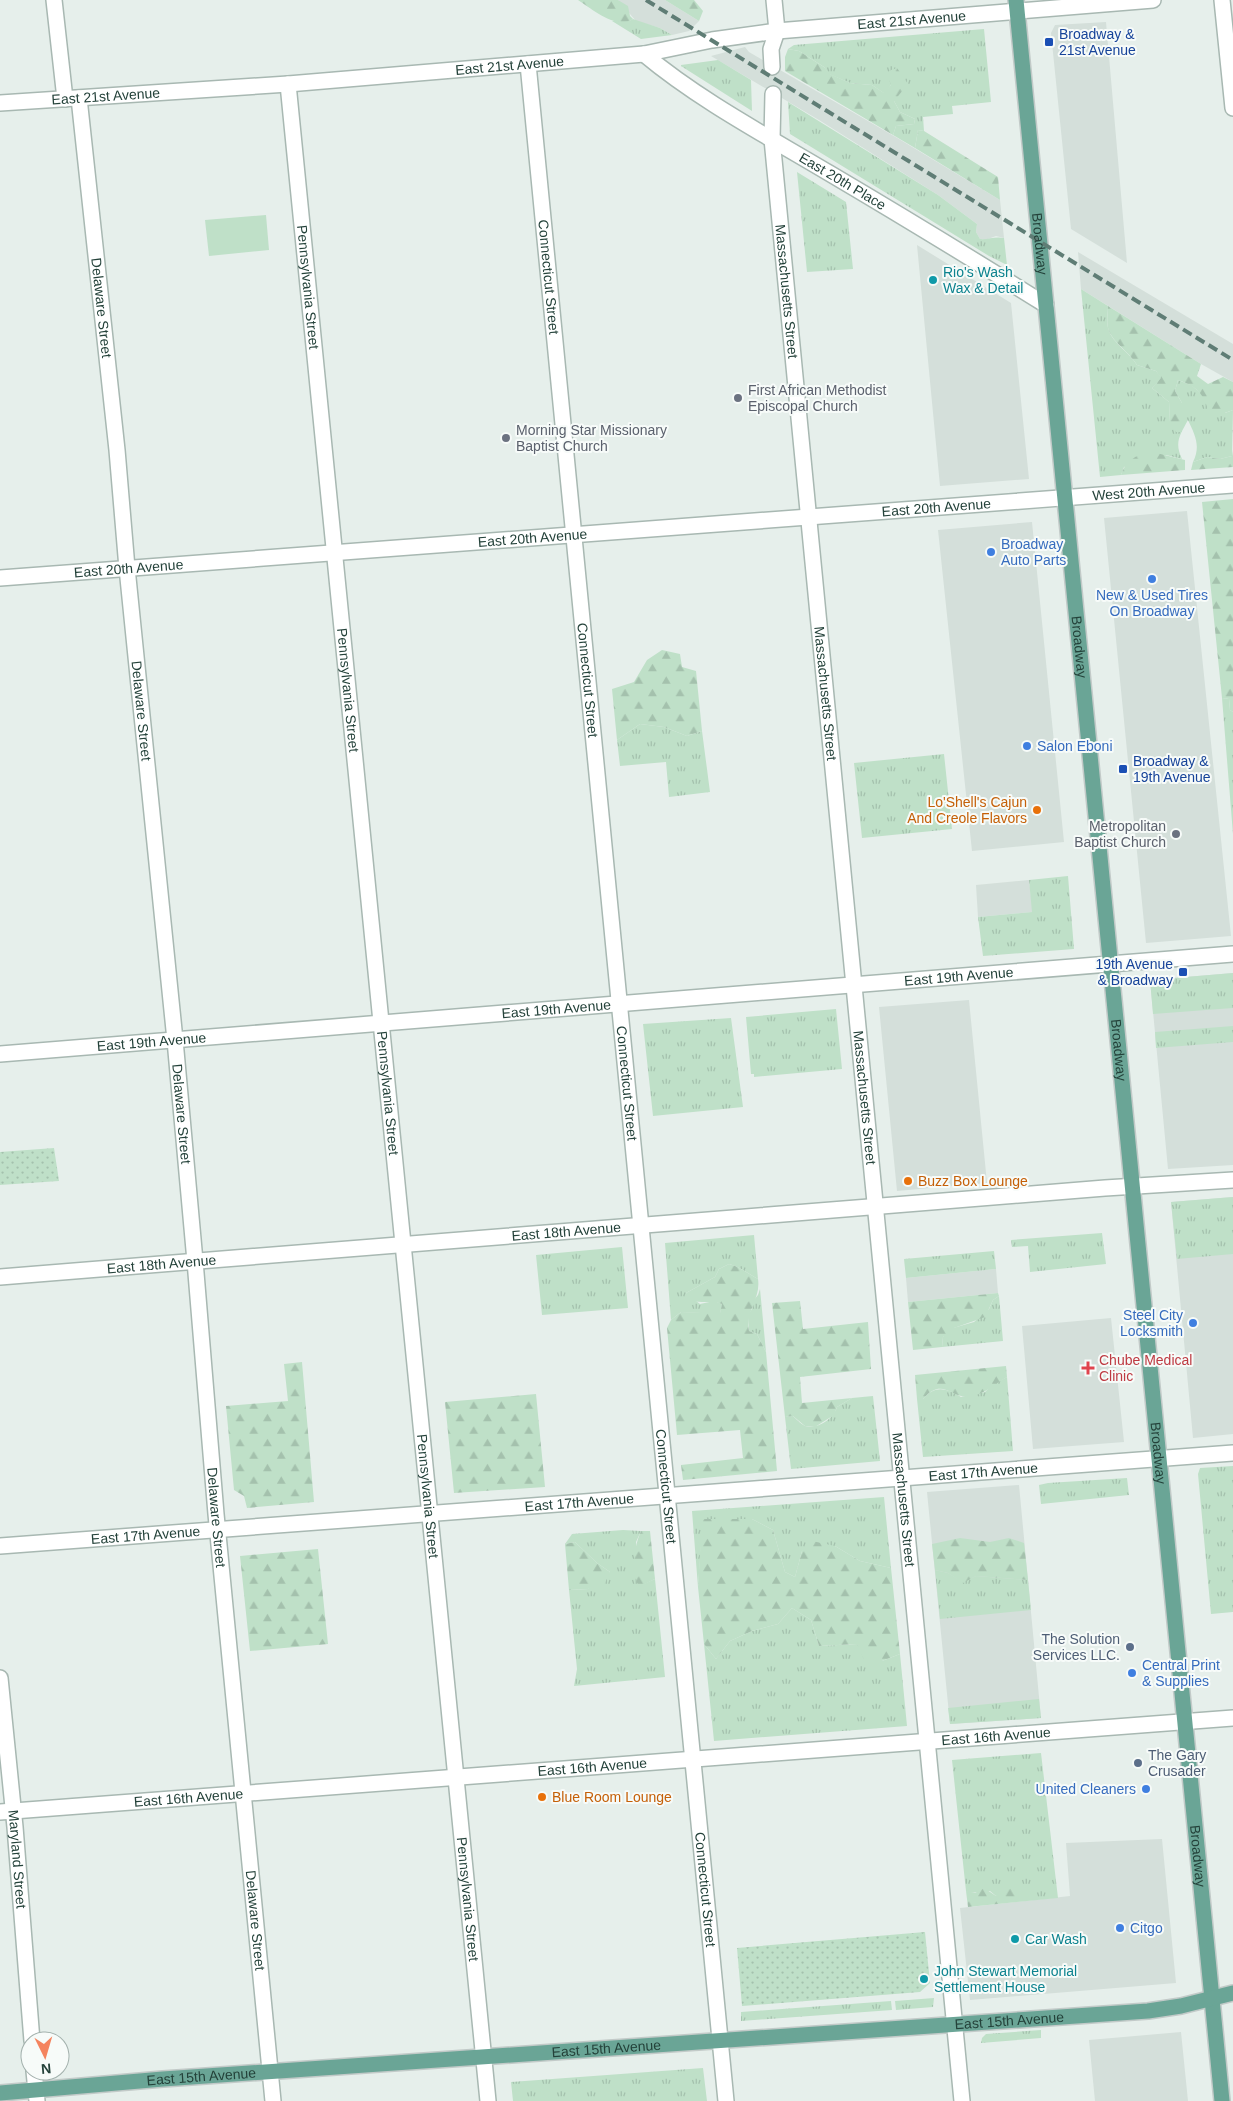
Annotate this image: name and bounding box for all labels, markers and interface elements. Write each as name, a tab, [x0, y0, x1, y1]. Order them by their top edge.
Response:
street label: East 21st Avenue	[857, 7, 967, 32]
place label: Broadway & 21st Avenue	[1059, 26, 1136, 58]
marker: Broadway & 21st Avenue	[1043, 36, 1055, 48]
street label: East 21st Avenue	[455, 53, 565, 78]
street label: East 21st Avenue	[51, 84, 161, 108]
street label: East 20th Place	[796, 149, 889, 213]
street label: Broadway	[1029, 212, 1051, 276]
street label: Connecticut Street	[535, 219, 562, 335]
street label: Massachusetts Street	[772, 223, 801, 359]
street label: Pennsylvania Street	[294, 224, 322, 350]
street label: Delaware Street	[88, 257, 115, 359]
place label: Rio's Wash Wax & Detail	[943, 264, 1023, 296]
marker: Rio's Wash Wax & Detail	[927, 274, 939, 286]
place label: First African Methodist Episcopal Church	[748, 382, 887, 414]
marker: First African Methodist Episcopal Church	[732, 392, 744, 404]
place label: Morning Star Missionary Baptist Church	[516, 422, 667, 454]
marker: Morning Star Missionary Baptist Church	[500, 432, 512, 444]
street label: West 20th Avenue	[1092, 479, 1206, 504]
street label: East 20th Avenue	[881, 495, 992, 519]
street label: East 20th Avenue	[477, 526, 588, 550]
place label: Broadway Auto Parts	[1001, 536, 1066, 568]
marker: Broadway Auto Parts	[985, 546, 997, 558]
street label: East 20th Avenue	[73, 556, 184, 580]
marker: New & Used Tires On Broadway	[1146, 573, 1158, 585]
place label: New & Used Tires On Broadway	[1096, 587, 1208, 619]
street label: Broadway	[1068, 615, 1090, 679]
street label: Connecticut Street	[574, 622, 601, 738]
street label: Massachusetts Street	[811, 626, 840, 761]
street label: Pennsylvania Street	[334, 627, 362, 753]
street label: Delaware Street	[128, 660, 155, 762]
place label: Salon Eboni	[1037, 738, 1113, 754]
marker: Salon Eboni	[1021, 740, 1033, 752]
place label: Broadway & 19th Avenue	[1133, 753, 1211, 785]
marker: Broadway & 19th Avenue	[1117, 763, 1129, 775]
place label: Lo'Shell's Cajun And Creole Flavors	[907, 794, 1027, 826]
marker: Lo'Shell's Cajun And Creole Flavors	[1031, 804, 1043, 816]
place label: Metropolitan Baptist Church	[1074, 818, 1166, 850]
marker: Metropolitan Baptist Church	[1170, 828, 1182, 840]
place label: 19th Avenue & Broadway	[1095, 956, 1173, 988]
street label: East 19th Avenue	[904, 964, 1014, 989]
marker: 19th Avenue & Broadway	[1177, 966, 1189, 978]
street label: East 19th Avenue	[501, 996, 612, 1021]
street label: Broadway	[1108, 1018, 1130, 1082]
street label: Connecticut Street	[614, 1025, 641, 1141]
street label: East 19th Avenue	[96, 1029, 207, 1054]
street label: Pennsylvania Street	[374, 1030, 402, 1156]
street label: Massachusetts Street	[850, 1030, 879, 1165]
street label: Delaware Street	[169, 1063, 194, 1165]
place label: Buzz Box Lounge	[918, 1173, 1028, 1189]
marker: Buzz Box Lounge	[902, 1175, 914, 1187]
street label: East 18th Avenue	[511, 1219, 622, 1244]
street label: East 18th Avenue	[106, 1252, 217, 1276]
place label: Steel City Locksmith	[1120, 1307, 1183, 1339]
marker: Steel City Locksmith	[1187, 1317, 1199, 1329]
place label: Chube Medical Clinic	[1099, 1352, 1192, 1384]
marker: Chube Medical Clinic	[1081, 1361, 1095, 1375]
street label: Broadway	[1147, 1421, 1169, 1485]
street label: Connecticut Street	[653, 1428, 680, 1545]
street label: Massachusetts Street	[889, 1432, 918, 1568]
street label: Pennsylvania Street	[414, 1433, 442, 1559]
street label: East 17th Avenue	[928, 1460, 1039, 1484]
street label: Delaware Street	[204, 1467, 229, 1568]
street label: East 17th Avenue	[524, 1490, 635, 1514]
street label: East 17th Avenue	[90, 1523, 201, 1547]
place label: The Solution Services LLC.	[1033, 1631, 1120, 1663]
marker: The Solution Services LLC.	[1124, 1641, 1136, 1653]
place label: Central Print & Supplies	[1142, 1657, 1220, 1689]
marker: Central Print & Supplies	[1126, 1667, 1138, 1679]
street label: East 16th Avenue	[941, 1724, 1052, 1748]
place label: The Gary Crusader	[1148, 1747, 1206, 1779]
street label: East 16th Avenue	[537, 1755, 648, 1779]
marker: The Gary Crusader	[1132, 1757, 1144, 1769]
place label: United Cleaners	[1036, 1781, 1136, 1797]
marker: United Cleaners	[1140, 1783, 1152, 1795]
street label: East 16th Avenue	[133, 1785, 244, 1810]
place label: Blue Room Lounge	[552, 1789, 672, 1805]
marker: Blue Room Lounge	[536, 1791, 548, 1803]
street label: Maryland Street	[5, 1809, 29, 1909]
street label: Broadway	[1187, 1824, 1209, 1888]
street label: Connecticut Street	[692, 1831, 719, 1948]
street label: Pennsylvania Street	[454, 1836, 482, 1962]
street label: Delaware Street	[243, 1870, 268, 1971]
place label: Citgo	[1130, 1920, 1163, 1936]
marker: Citgo	[1114, 1922, 1126, 1934]
place label: Car Wash	[1025, 1931, 1087, 1947]
marker: Car Wash	[1009, 1933, 1021, 1945]
place label: John Stewart Memorial Settlement House	[934, 1963, 1077, 1995]
marker: John Stewart Memorial Settlement House	[918, 1973, 930, 1985]
street label: East 15th Avenue	[954, 2009, 1065, 2032]
north arrow	[20, 2031, 70, 2081]
street label: East 15th Avenue	[551, 2037, 662, 2060]
text: N	[40, 2061, 52, 2077]
street label: East 15th Avenue	[146, 2065, 257, 2088]

